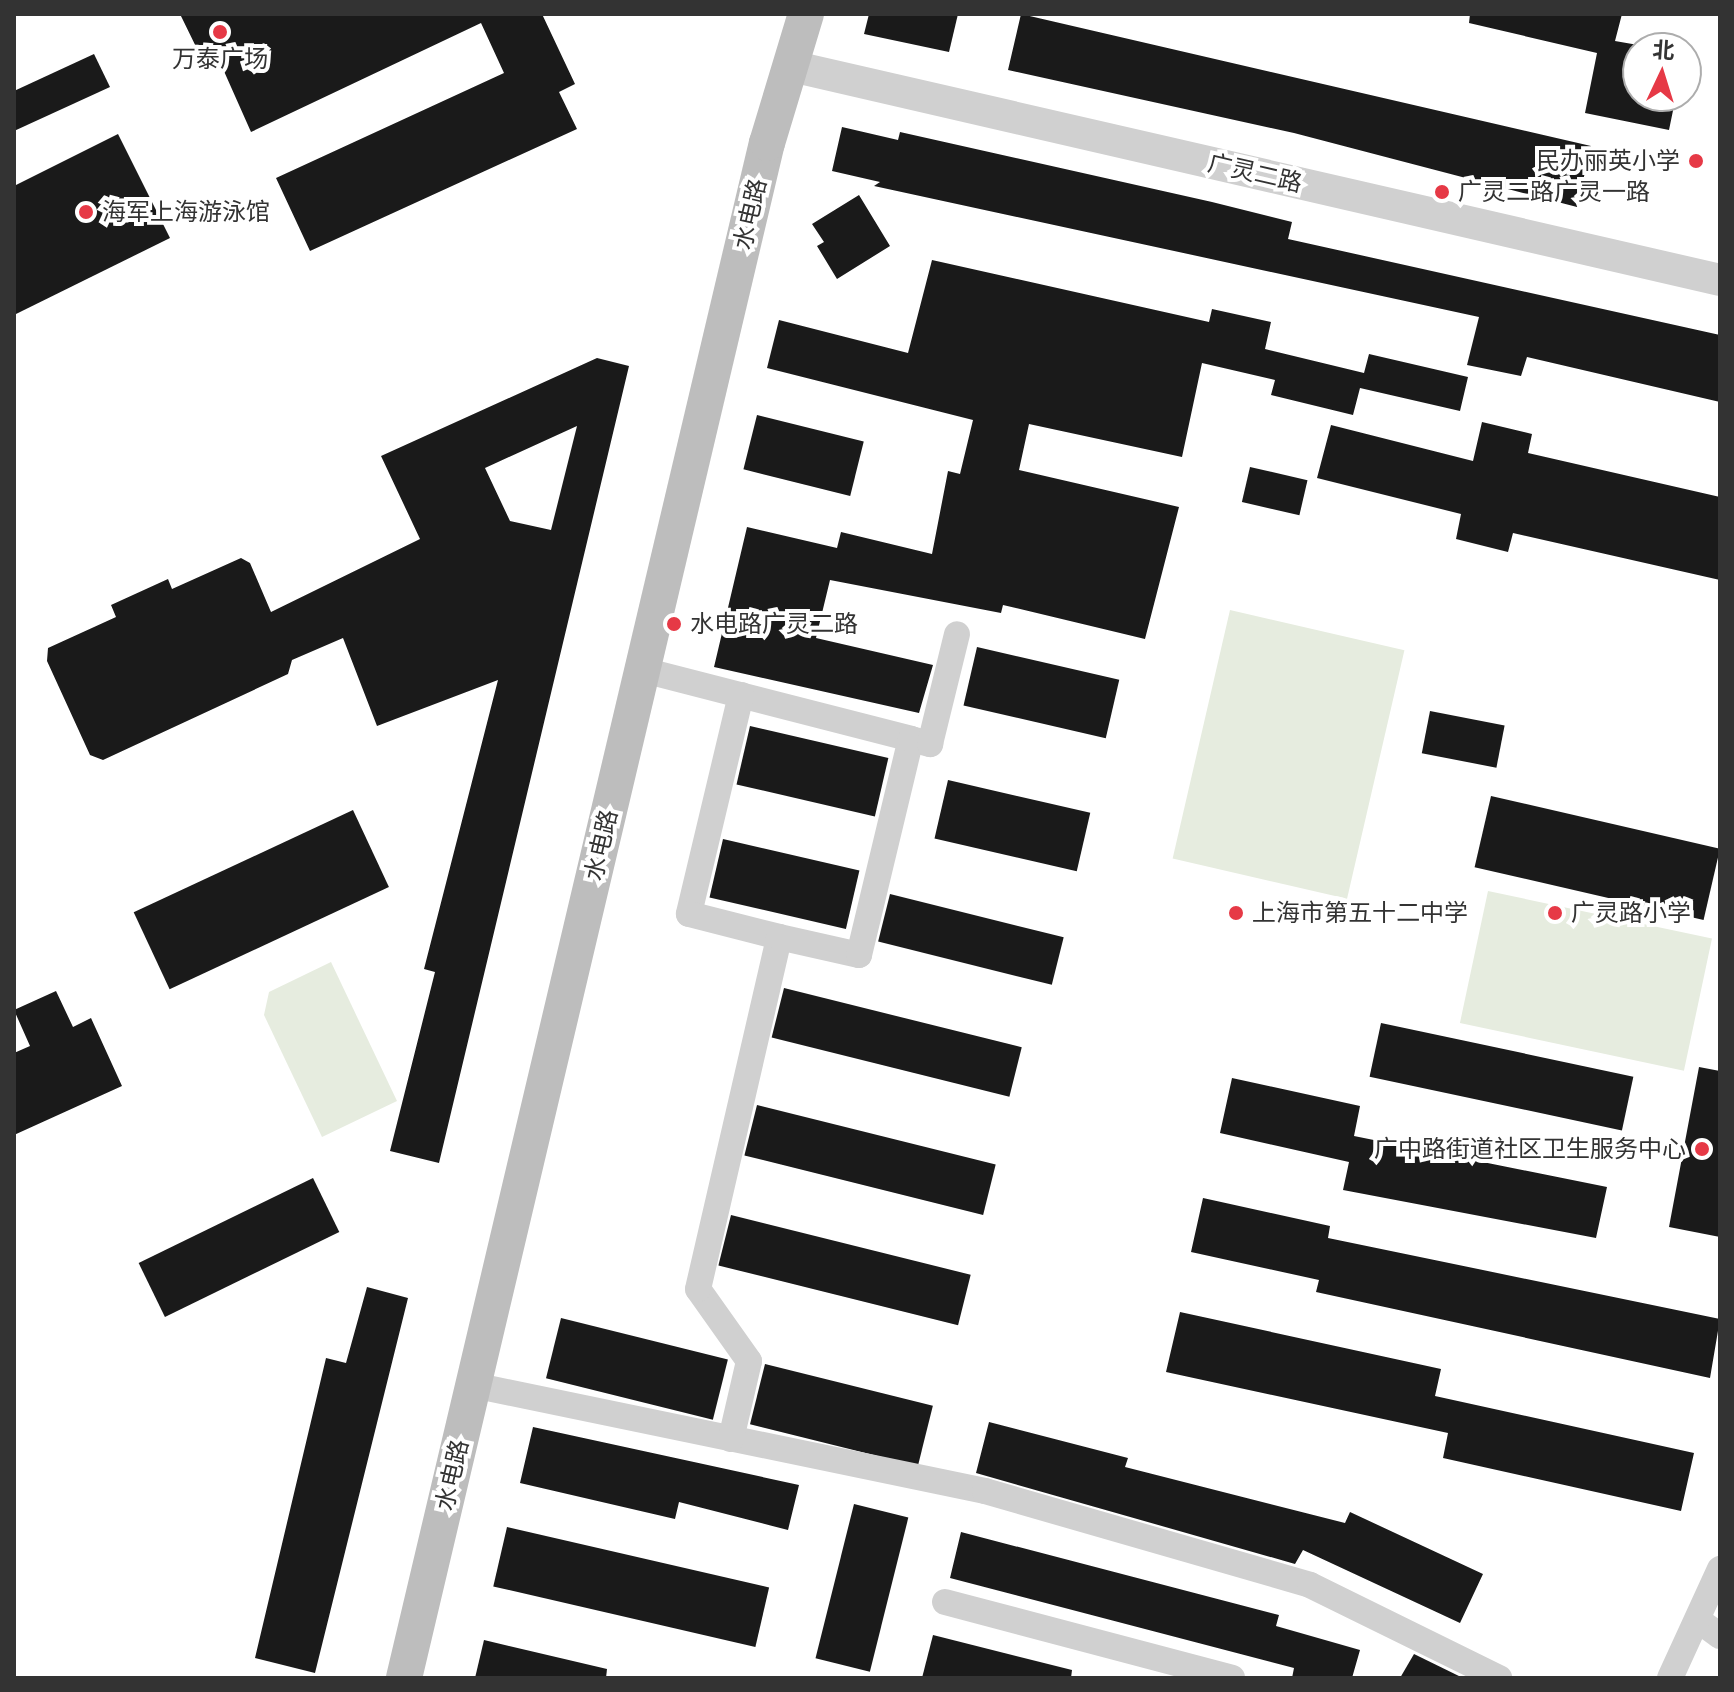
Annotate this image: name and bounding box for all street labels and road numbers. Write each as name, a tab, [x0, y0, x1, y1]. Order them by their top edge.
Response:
street label: 广灵二路	[1205, 148, 1305, 198]
street label: 水电路	[728, 176, 772, 252]
street label: 水电路	[579, 807, 623, 883]
street label: 水电路	[430, 1437, 474, 1513]

